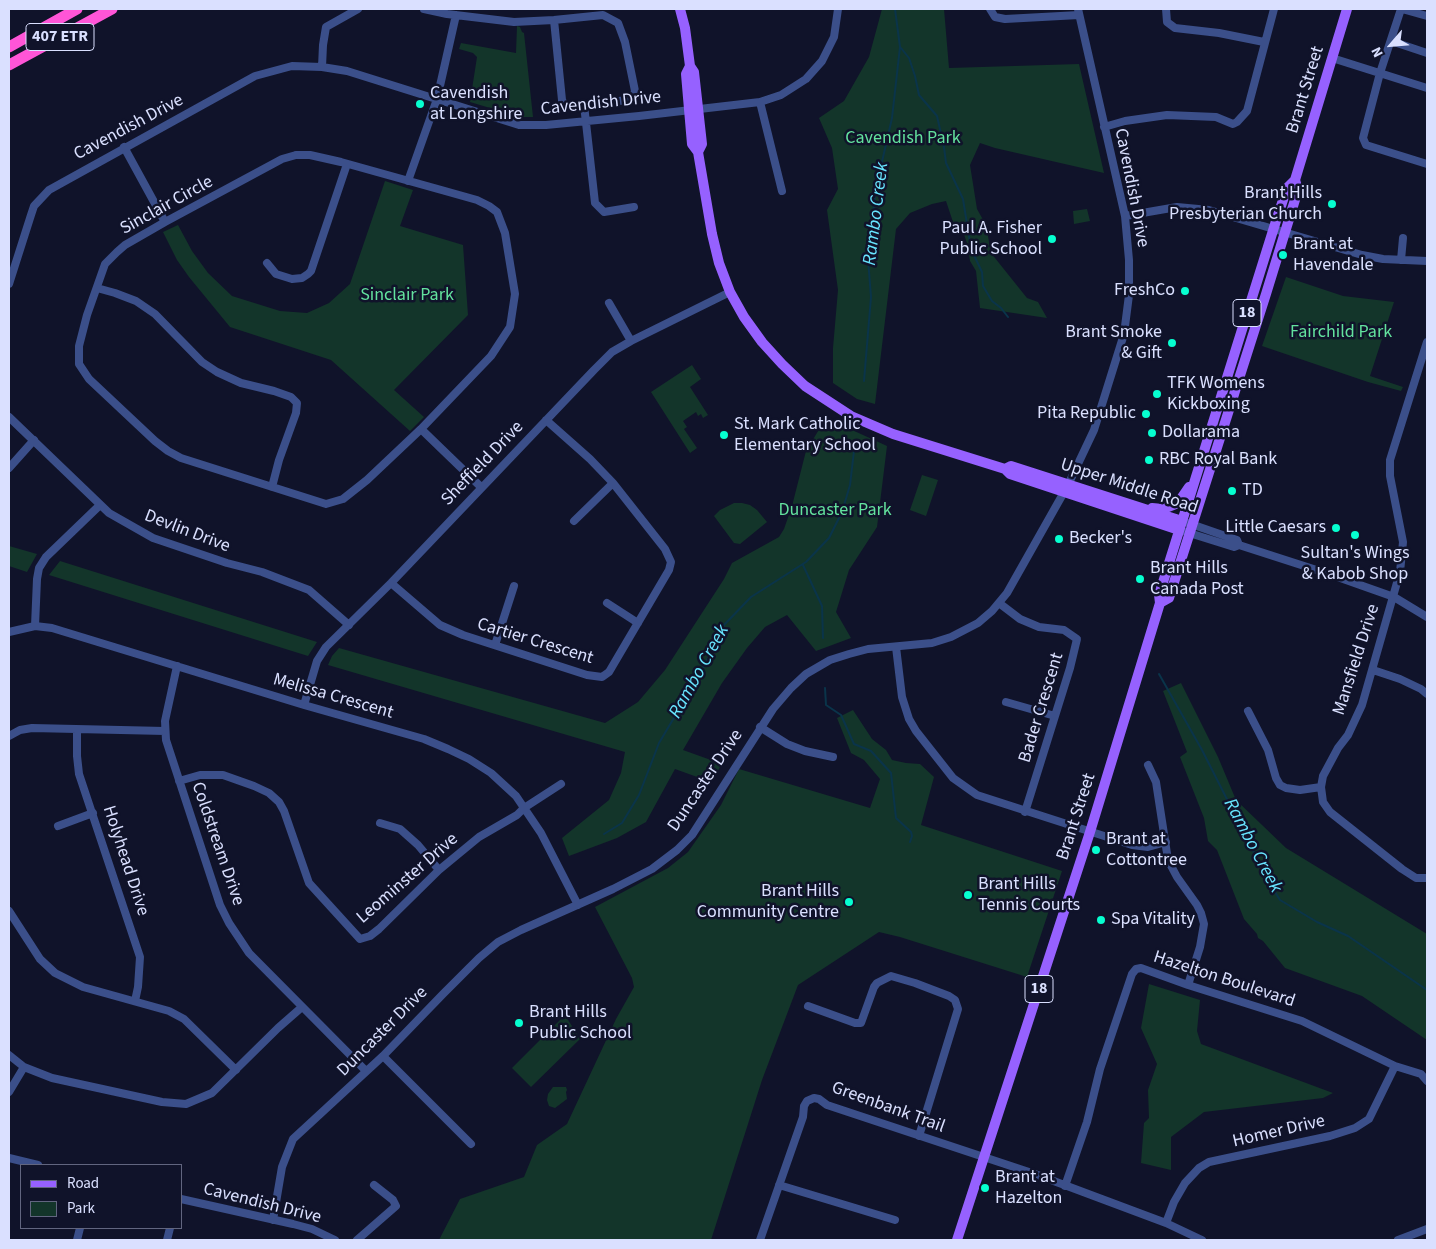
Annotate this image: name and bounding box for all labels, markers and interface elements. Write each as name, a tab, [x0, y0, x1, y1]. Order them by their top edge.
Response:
north arrow	[1366, 20, 1416, 70]
road number: 407 ETR	[26, 24, 94, 51]
text: N	[1367, 43, 1389, 60]
street label: Brant Street	[1283, 44, 1329, 136]
place label: Cavendish at Longshire	[430, 83, 522, 126]
street label: Cavendish Drive	[540, 87, 662, 121]
street label: Cavendish Drive	[71, 90, 187, 166]
marker: Cavendish at Longshire	[414, 98, 426, 110]
street label: Cavendish Drive	[1109, 127, 1153, 249]
park label: Cavendish Park	[845, 128, 961, 150]
water label: Rambo Creek	[859, 161, 895, 267]
street label: Sinclair Circle	[117, 172, 217, 240]
place label: Brant Hills Presbyterian Church	[1169, 183, 1322, 225]
marker: Brant Hills Presbyterian Church	[1326, 198, 1338, 210]
place label: Paul A. Fisher Public School	[940, 218, 1042, 260]
marker: Paul A. Fisher Public School	[1046, 233, 1058, 245]
place label: Brant at Havendale	[1293, 234, 1374, 276]
marker: Brant at Havendale	[1277, 249, 1289, 261]
place label: FreshCo	[1114, 280, 1175, 302]
park label: Sinclair Park	[360, 285, 454, 307]
marker: FreshCo	[1179, 285, 1191, 297]
road number: 18	[1233, 300, 1261, 326]
place label: Brant Smoke & Gift	[1065, 322, 1162, 364]
park label: Fairchild Park	[1290, 322, 1392, 344]
marker: Brant Smoke & Gift	[1166, 337, 1178, 349]
place label: TFK Womens Kickboxing	[1167, 373, 1265, 416]
marker: TFK Womens Kickboxing	[1151, 388, 1163, 400]
place label: Pita Republic	[1037, 403, 1136, 425]
marker: Pita Republic	[1140, 408, 1152, 420]
place label: St. Mark Catholic Elementary School	[734, 414, 876, 456]
street label: Sheffield Drive	[437, 417, 529, 511]
place label: Dollarama	[1162, 422, 1240, 444]
marker: Dollarama	[1146, 427, 1158, 439]
marker: St. Mark Catholic Elementary School	[718, 429, 730, 441]
place label: RBC Royal Bank	[1159, 449, 1277, 471]
marker: RBC Royal Bank	[1143, 454, 1155, 466]
street label: Upper Middle Road	[1057, 455, 1201, 519]
place label: TD	[1242, 480, 1263, 502]
marker: TD	[1226, 485, 1238, 497]
park label: Duncaster Park	[778, 500, 892, 522]
street label: Devlin Drive	[141, 506, 233, 558]
place label: Little Caesars	[1225, 517, 1326, 539]
marker: Little Caesars	[1330, 522, 1342, 534]
place label: Becker's	[1069, 528, 1132, 550]
marker: Sultan's Wings & Kabob Shop	[1349, 529, 1361, 541]
marker: Becker's	[1053, 533, 1065, 545]
place label: Sultan's Wings & Kabob Shop	[1301, 543, 1409, 586]
place label: Brant Hills Canada Post	[1150, 558, 1244, 600]
marker: Brant Hills Canada Post	[1134, 573, 1146, 585]
street label: Mansfield Drive	[1329, 602, 1385, 718]
street label: Cartier Crescent	[474, 614, 596, 670]
water label: Rambo Creek	[665, 621, 735, 723]
street label: Bader Crescent	[1015, 650, 1069, 766]
street label: Melissa Crescent	[270, 669, 396, 725]
street label: Duncaster Drive	[664, 726, 748, 836]
street label: Brant Street	[1053, 771, 1101, 863]
street label: Coldstream Drive	[186, 779, 248, 909]
water label: Rambo Creek	[1218, 795, 1286, 897]
street label: Holyhead Drive	[97, 803, 153, 919]
street label: Leominster Drive	[353, 829, 463, 929]
place label: Brant at Cottontree	[1106, 829, 1187, 872]
marker: Brant at Cottontree	[1090, 844, 1102, 856]
place label: Brant Hills Tennis Courts	[978, 874, 1080, 916]
place label: Brant Hills Community Centre	[697, 881, 839, 924]
marker: Brant Hills Tennis Courts	[962, 889, 974, 901]
marker: Brant Hills Community Centre	[843, 896, 855, 908]
place label: Spa Vitality	[1111, 909, 1195, 931]
marker: Spa Vitality	[1095, 914, 1107, 926]
street label: Hazelton Boulevard	[1150, 947, 1298, 1013]
road number: 18	[1025, 976, 1053, 1002]
street label: Duncaster Drive	[333, 982, 433, 1082]
place label: Brant Hills Public School	[529, 1002, 631, 1044]
marker: Brant Hills Public School	[513, 1017, 525, 1029]
street label: Greenbank Trail	[829, 1078, 947, 1138]
street label: Homer Drive	[1231, 1111, 1327, 1153]
legend	[20, 1164, 182, 1229]
place label: Brant at Hazelton	[995, 1167, 1062, 1210]
text: Road	[67, 1173, 99, 1194]
street label: Cavendish Drive	[201, 1179, 323, 1229]
marker: Brant at Hazelton	[979, 1182, 991, 1194]
text: Park	[67, 1198, 95, 1219]

